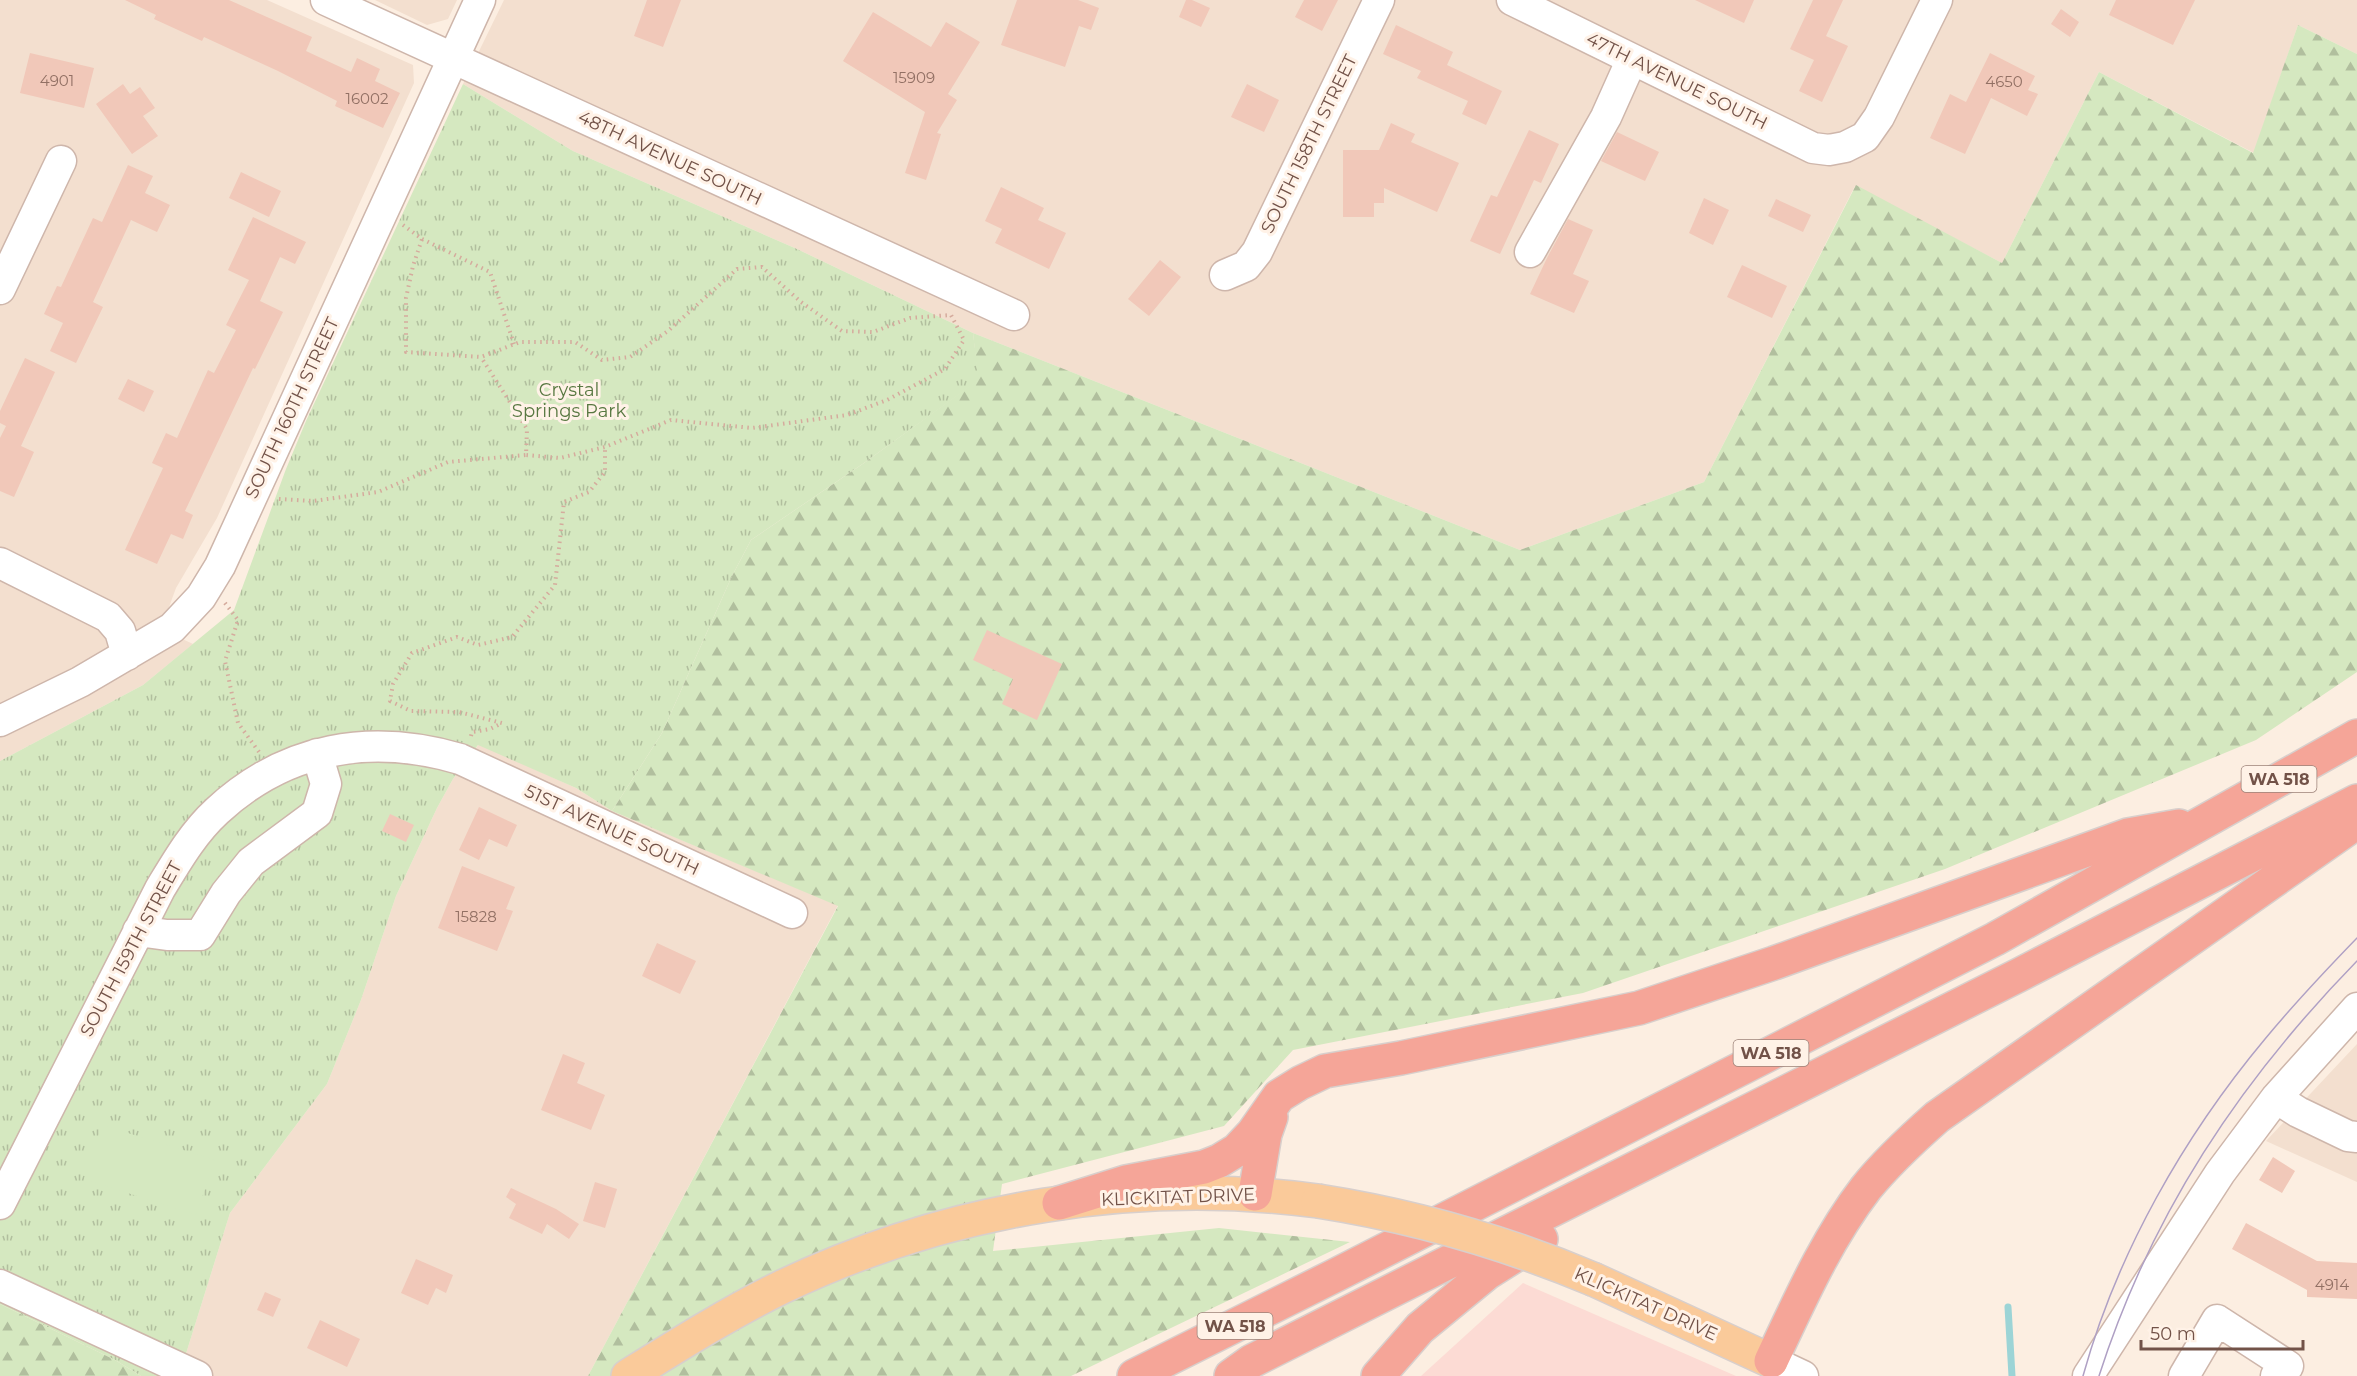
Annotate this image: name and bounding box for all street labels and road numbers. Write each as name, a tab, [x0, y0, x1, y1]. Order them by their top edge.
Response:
street label: 47TH AVENUE SOUTH	[1583, 28, 1771, 134]
street label: SOUTH 158TH STREET	[1256, 50, 1362, 237]
street label: 48TH AVENUE SOUTH	[575, 106, 765, 210]
street label: SOUTH 160TH STREET	[240, 313, 344, 502]
road number: WA 518	[2242, 766, 2316, 792]
street label: 51ST AVENUE SOUTH	[521, 780, 703, 880]
street label: SOUTH 159TH STREET	[75, 857, 187, 1040]
road number: WA 518	[1734, 1040, 1808, 1066]
street label: KLICKITAT DRIVE	[1101, 1183, 1255, 1211]
street label: KLICKITAT DRIVE	[1571, 1263, 1721, 1345]
road number: WA 518	[1198, 1313, 1272, 1339]

